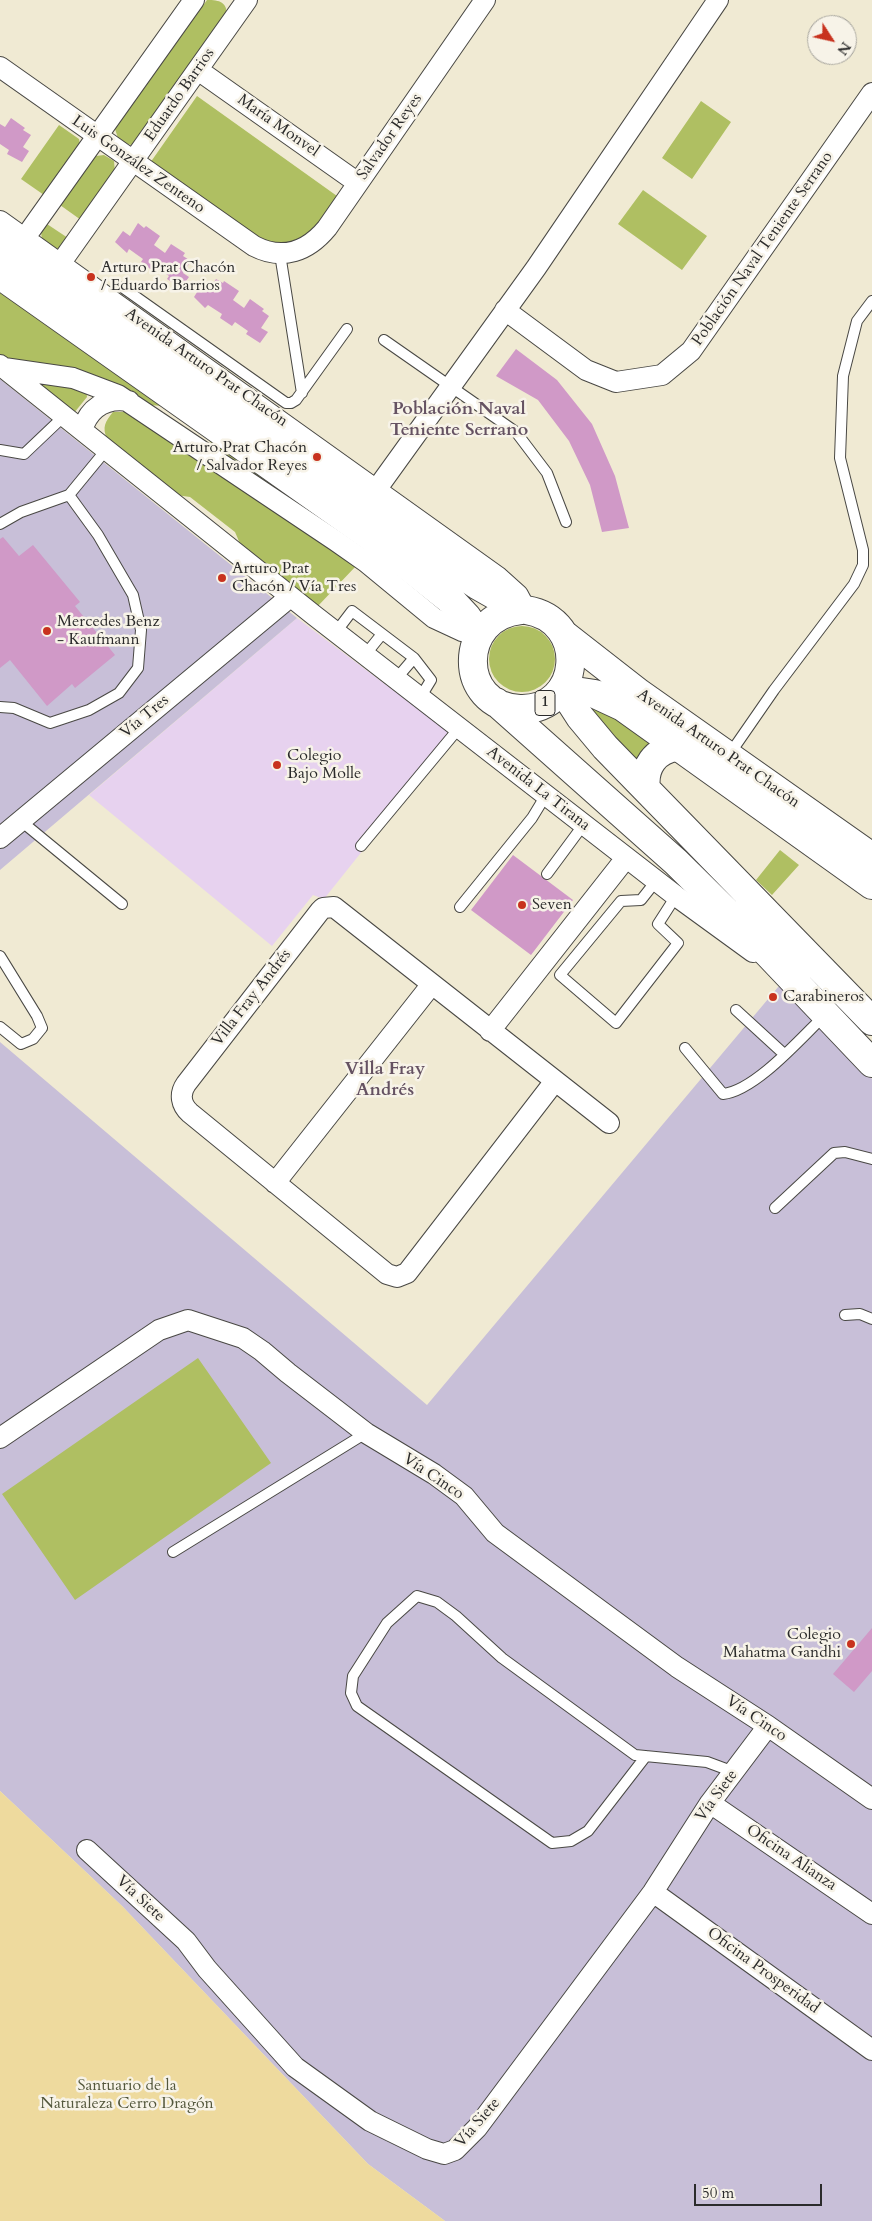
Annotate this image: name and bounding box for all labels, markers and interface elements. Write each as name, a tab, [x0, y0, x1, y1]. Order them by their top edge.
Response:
north arrow	[807, 15, 857, 65]
text: N	[833, 38, 855, 59]
street label: Eduardo Barrios	[141, 45, 219, 145]
street label: Salvador Reyes	[353, 90, 427, 184]
street label: María Monvel	[233, 91, 323, 161]
street label: Luis González Zenteno	[68, 112, 208, 218]
street label: Población Naval Teniente Serrano	[688, 148, 838, 350]
place label: Arturo Prat Chacón / Eduardo Barrios	[101, 258, 235, 296]
marker: Arturo Prat Chacón / Eduardo Barrios	[85, 271, 97, 283]
street label: Avenida Arturo Prat Chacón	[121, 304, 291, 432]
district label: Población Naval Teniente Serrano	[390, 399, 528, 442]
place label: Arturo Prat Chacón / Salvador Reyes	[173, 438, 307, 476]
marker: Arturo Prat Chacón / Salvador Reyes	[311, 451, 323, 463]
place label: Arturo Prat Chacón / Vía Tres	[232, 559, 356, 597]
marker: Arturo Prat Chacón / Vía Tres	[216, 572, 228, 584]
place label: Mercedes Benz - Kaufmann	[57, 612, 160, 650]
marker: Mercedes Benz - Kaufmann	[41, 625, 53, 637]
street label: Avenida Arturo Prat Chacón	[633, 685, 803, 813]
road number: 1	[535, 690, 555, 716]
street label: Vía Tres	[117, 691, 173, 743]
street label: Avenida La Tirana	[482, 743, 594, 835]
place label: Colegio Bajo Molle	[287, 746, 361, 784]
marker: Colegio Bajo Molle	[271, 759, 283, 771]
place label: Seven	[532, 895, 572, 915]
marker: Seven	[516, 899, 528, 911]
street label: Villa Fray Andrés	[208, 946, 296, 1050]
place label: Carabineros	[783, 987, 864, 1007]
marker: Carabineros	[767, 991, 779, 1003]
district label: Villa Fray Andrés	[345, 1059, 425, 1102]
street label: Vía Cinco	[399, 1450, 467, 1504]
place label: Colegio Mahatma Gandhi	[723, 1625, 841, 1663]
marker: Colegio Mahatma Gandhi	[845, 1638, 857, 1650]
street label: Vía Cinco	[722, 1692, 790, 1746]
street label: Vía Siete	[692, 1766, 742, 1826]
street label: Oficina Alianza	[742, 1821, 840, 1895]
street label: Vía Siete	[112, 1872, 168, 1926]
street label: Oficina Prosperidad	[703, 1924, 823, 2018]
park label: Santuario de la Naturaleza Cerro Dragón	[40, 2076, 214, 2114]
street label: Vía Siete	[451, 2094, 505, 2152]
scale bar	[697, 2174, 824, 2206]
text: 50 m	[702, 2183, 734, 2203]

